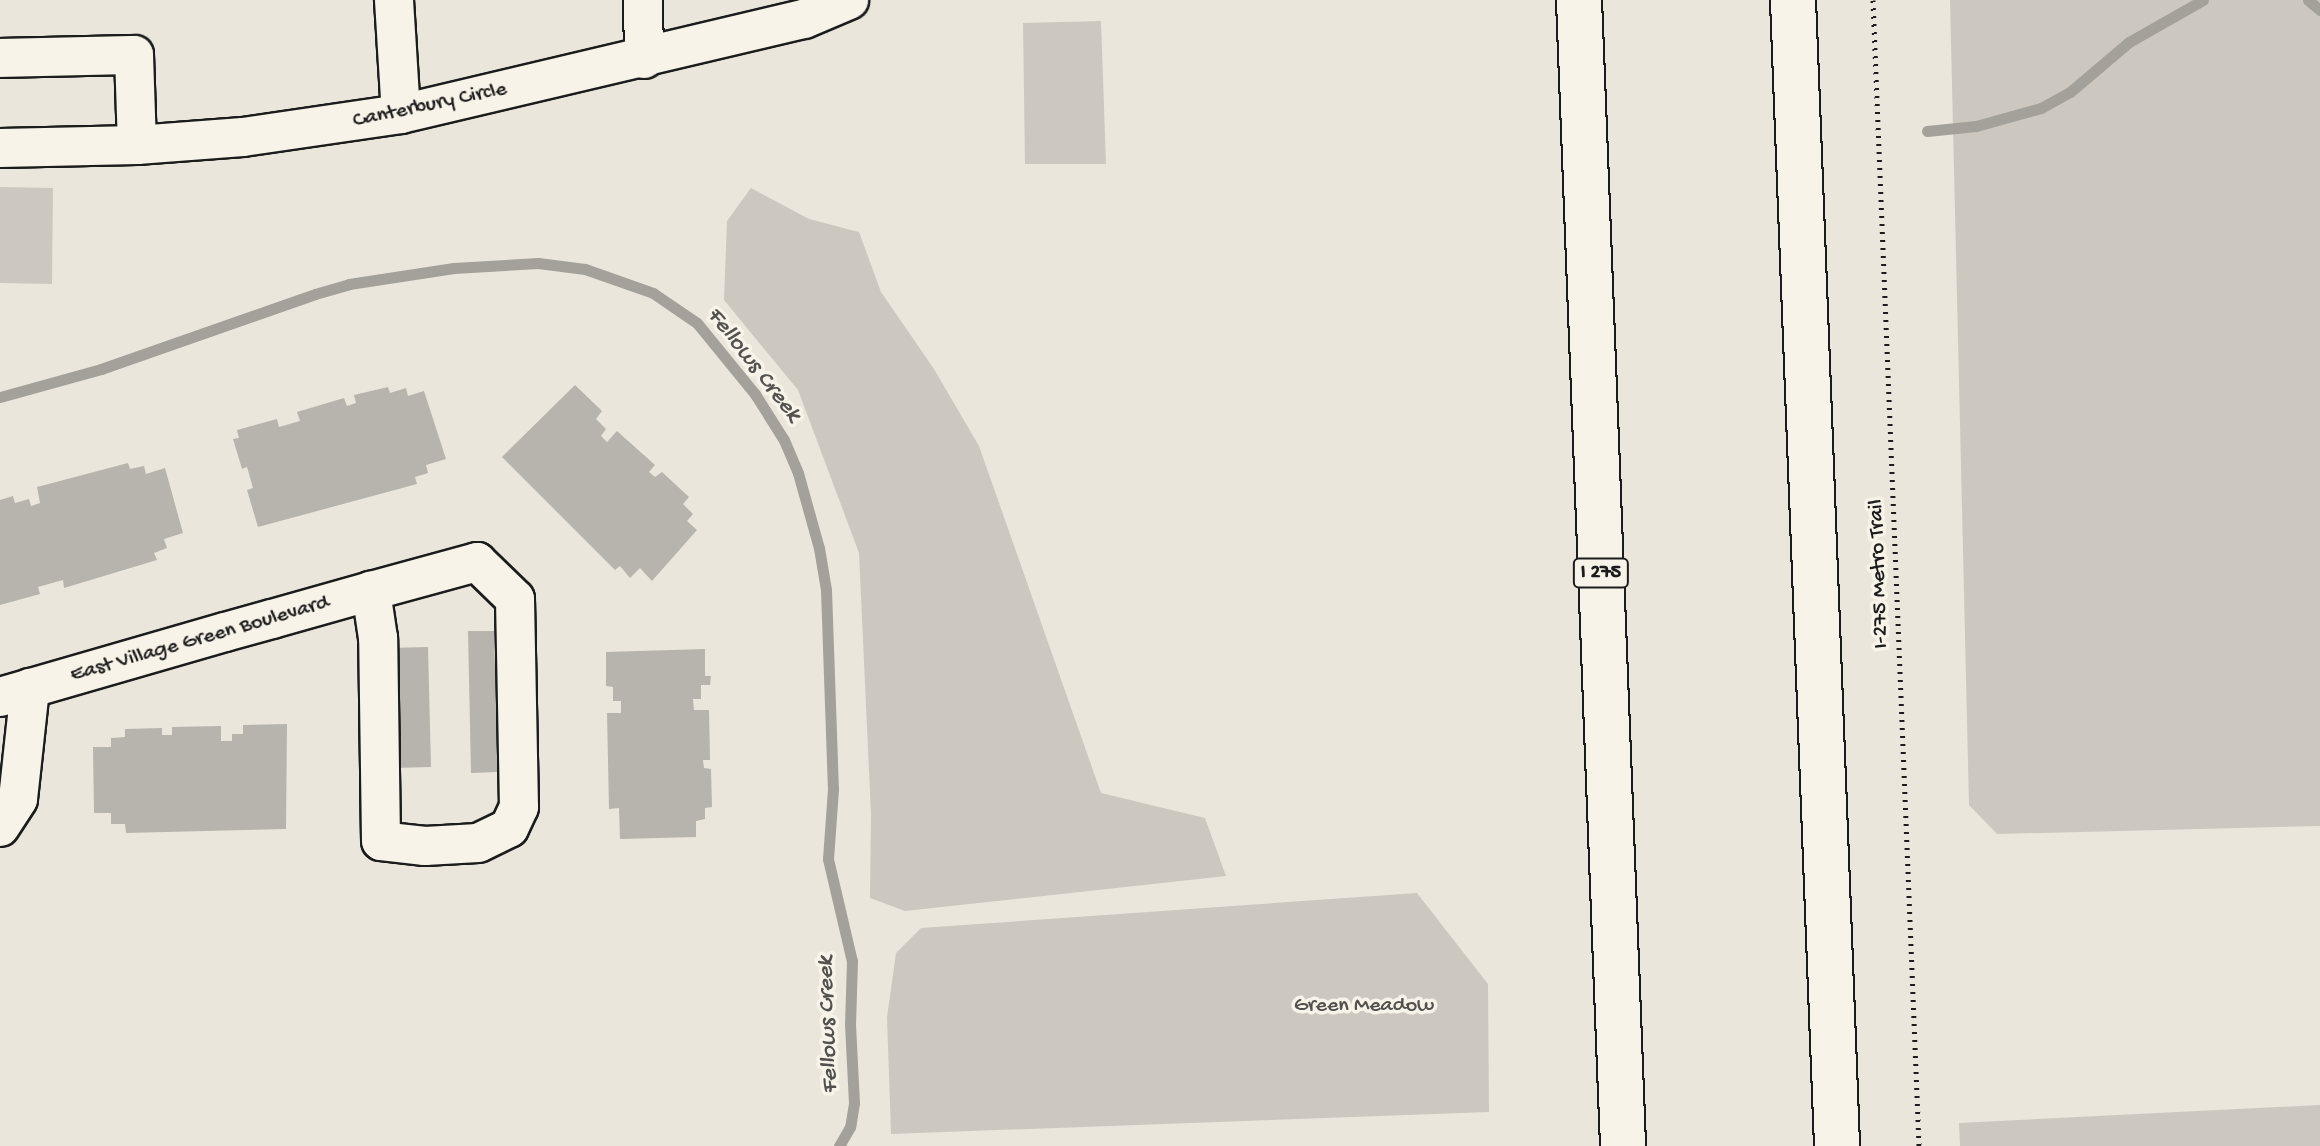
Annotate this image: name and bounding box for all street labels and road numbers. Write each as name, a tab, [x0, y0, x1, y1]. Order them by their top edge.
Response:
street label: Canterbury Circle	[351, 77, 509, 135]
street label: I-275 Metro Trail	[1864, 499, 1896, 649]
road number: I 275	[1571, 557, 1631, 589]
street label: East Village Green Boulevard	[68, 590, 332, 690]

